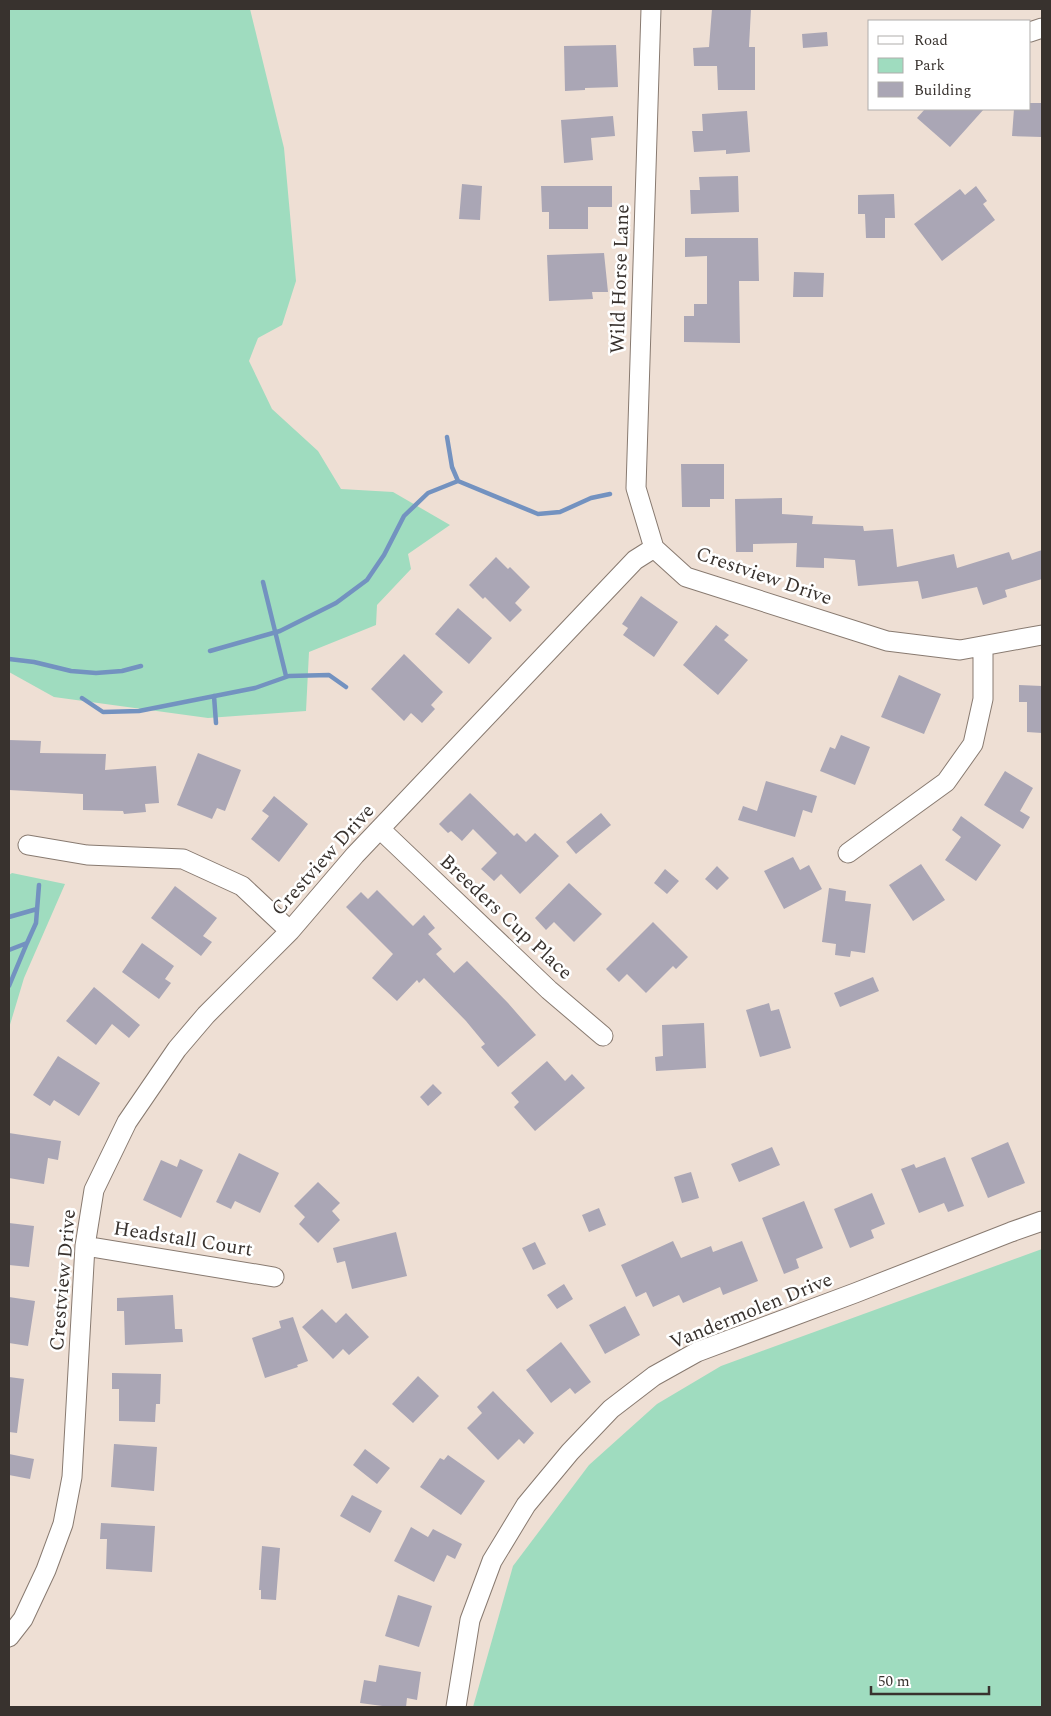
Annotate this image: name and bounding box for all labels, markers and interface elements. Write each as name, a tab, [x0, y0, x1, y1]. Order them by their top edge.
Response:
legend	[868, 20, 1031, 110]
text: Road	[914, 29, 948, 52]
text: Park	[914, 54, 945, 77]
text: Building	[914, 79, 971, 102]
street label: Wild Horse Lane	[602, 204, 638, 354]
street label: Crestview Drive	[692, 539, 836, 613]
street label: Crestview Drive	[264, 797, 382, 923]
street label: Breeders Cup Place	[433, 847, 579, 987]
street label: Crestview Drive	[42, 1208, 84, 1352]
street label: Headstall Court	[111, 1213, 255, 1265]
street label: Vandermolen Drive	[665, 1265, 837, 1357]
scale bar	[871, 1664, 988, 1696]
text: 50 m	[878, 1670, 910, 1693]

